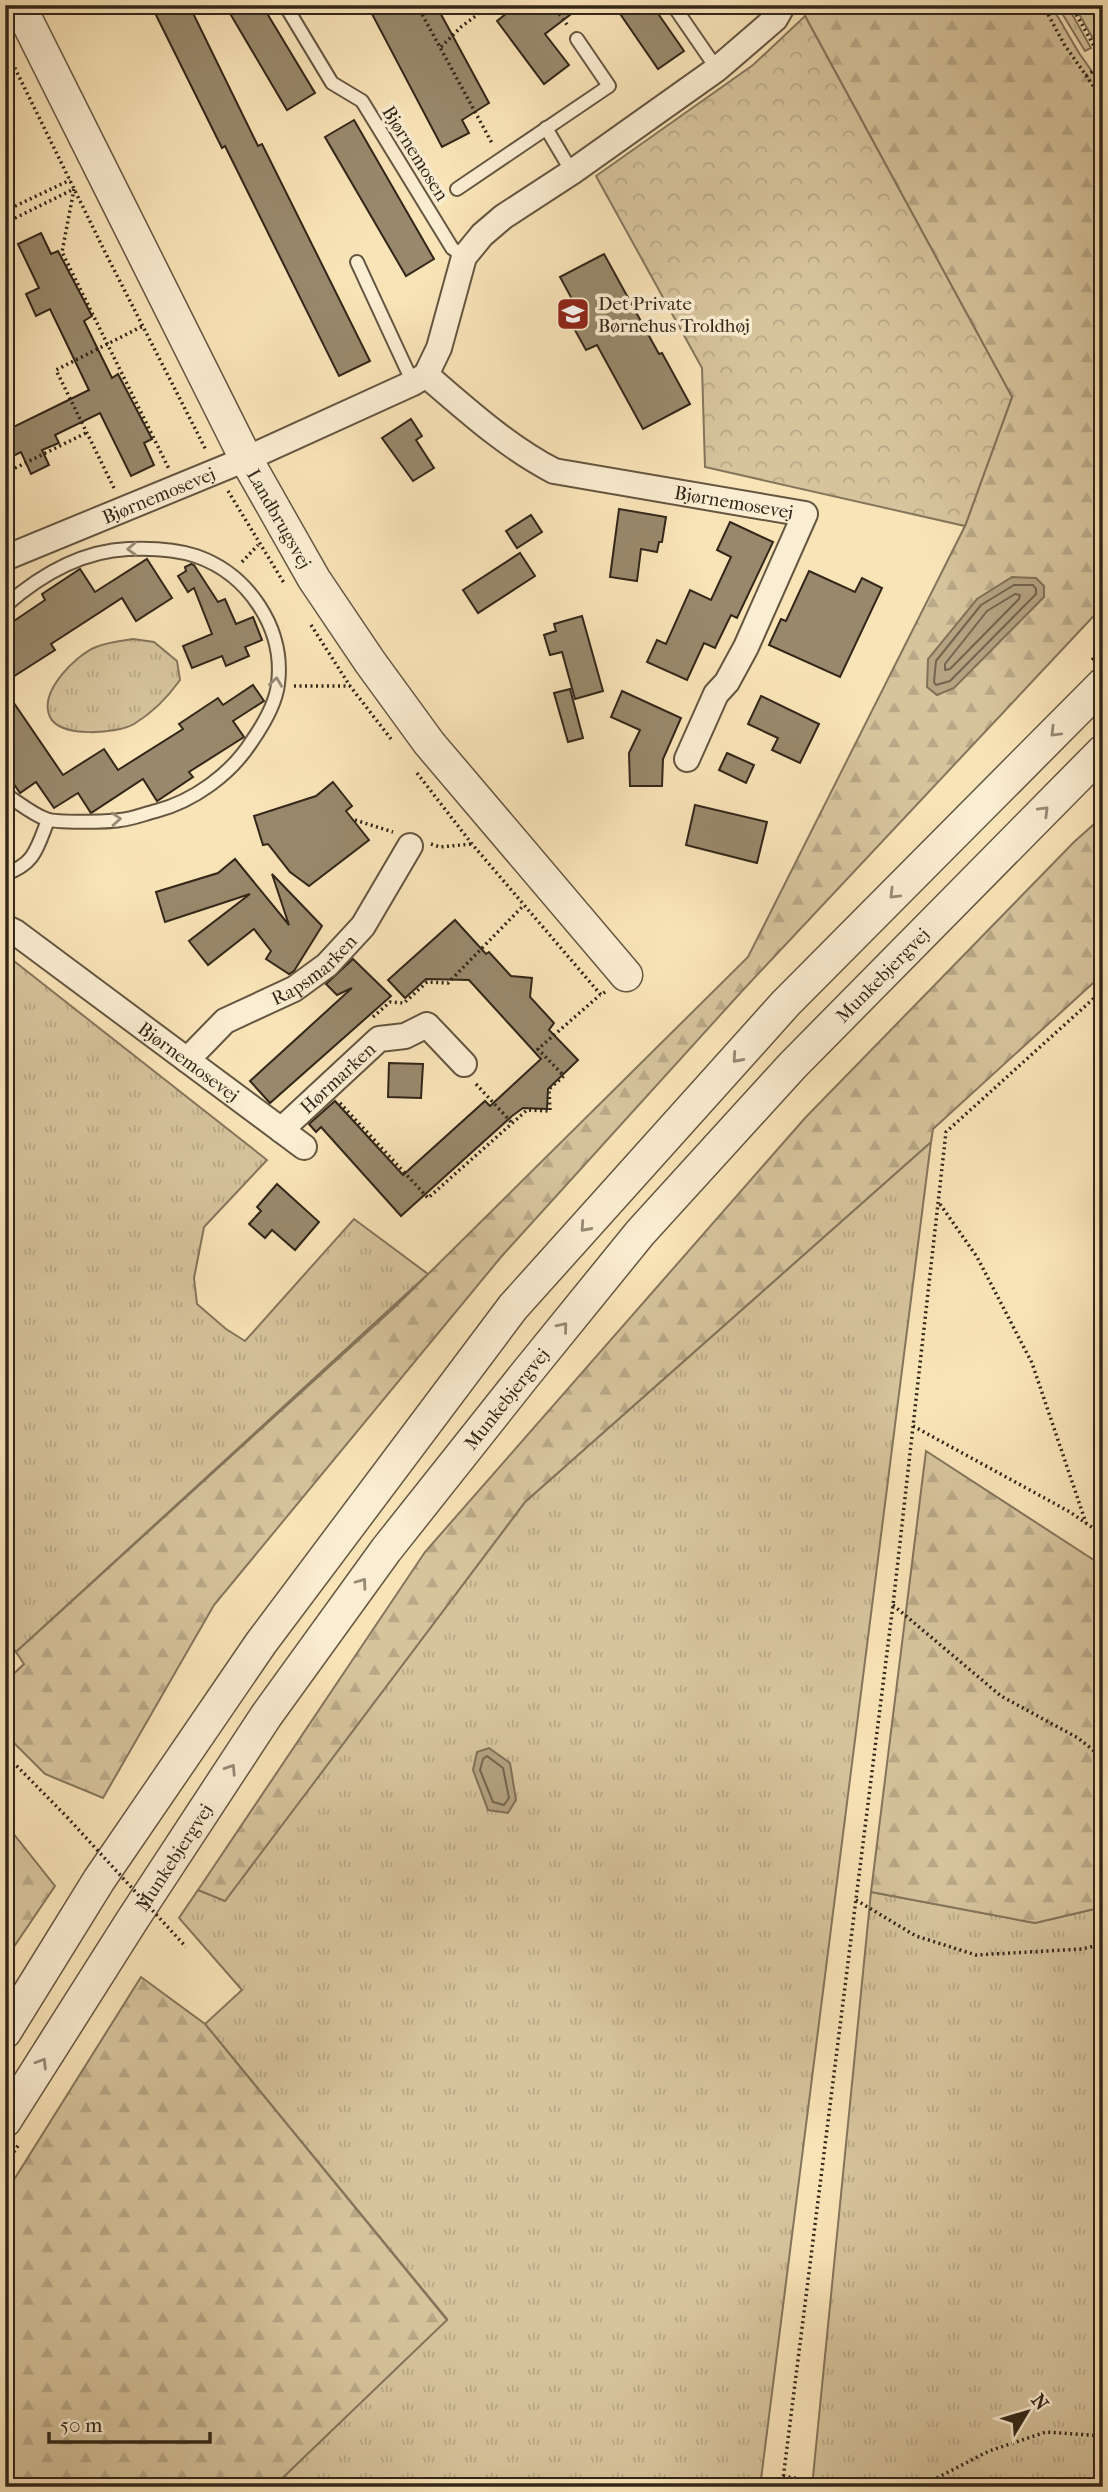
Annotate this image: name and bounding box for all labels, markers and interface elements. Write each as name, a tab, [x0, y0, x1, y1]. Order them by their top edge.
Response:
street label: Bjørnemosen	[377, 102, 453, 205]
place label: Det Private Børnehus Troldhøj	[598, 293, 750, 337]
school or university icon: Det Private Børnehus Troldhøj	[554, 295, 592, 333]
street label: Bjørnemosevej	[99, 463, 219, 529]
street label: Landbrugsvej	[242, 465, 316, 573]
street label: Bjørnemosevej	[673, 482, 795, 524]
one-way arrow	[126, 542, 137, 557]
one-way arrow	[269, 677, 284, 688]
one-way arrow	[1050, 724, 1063, 737]
one-way arrow	[1035, 807, 1048, 820]
one-way arrow	[111, 812, 122, 827]
one-way arrow	[890, 886, 903, 899]
street label: Munkebjergvej	[832, 924, 934, 1027]
street label: Rapsmarken	[268, 930, 362, 1010]
street label: Bjørnemosevej	[134, 1018, 243, 1107]
street label: Hørmarken	[296, 1038, 380, 1119]
one-way arrow	[733, 1050, 745, 1063]
one-way arrow	[581, 1219, 593, 1232]
one-way arrow	[555, 1323, 568, 1335]
street label: Munkebjergvej	[460, 1344, 554, 1454]
one-way arrow	[354, 1578, 366, 1591]
one-way arrow	[223, 1764, 236, 1777]
street label: Munkebjergvej	[131, 1800, 217, 1916]
one-way arrow	[33, 2058, 46, 2071]
north arrow	[992, 2376, 1062, 2446]
text: N	[1027, 2390, 1053, 2415]
scale bar	[49, 2401, 210, 2445]
text: 50 m	[60, 2413, 103, 2437]

